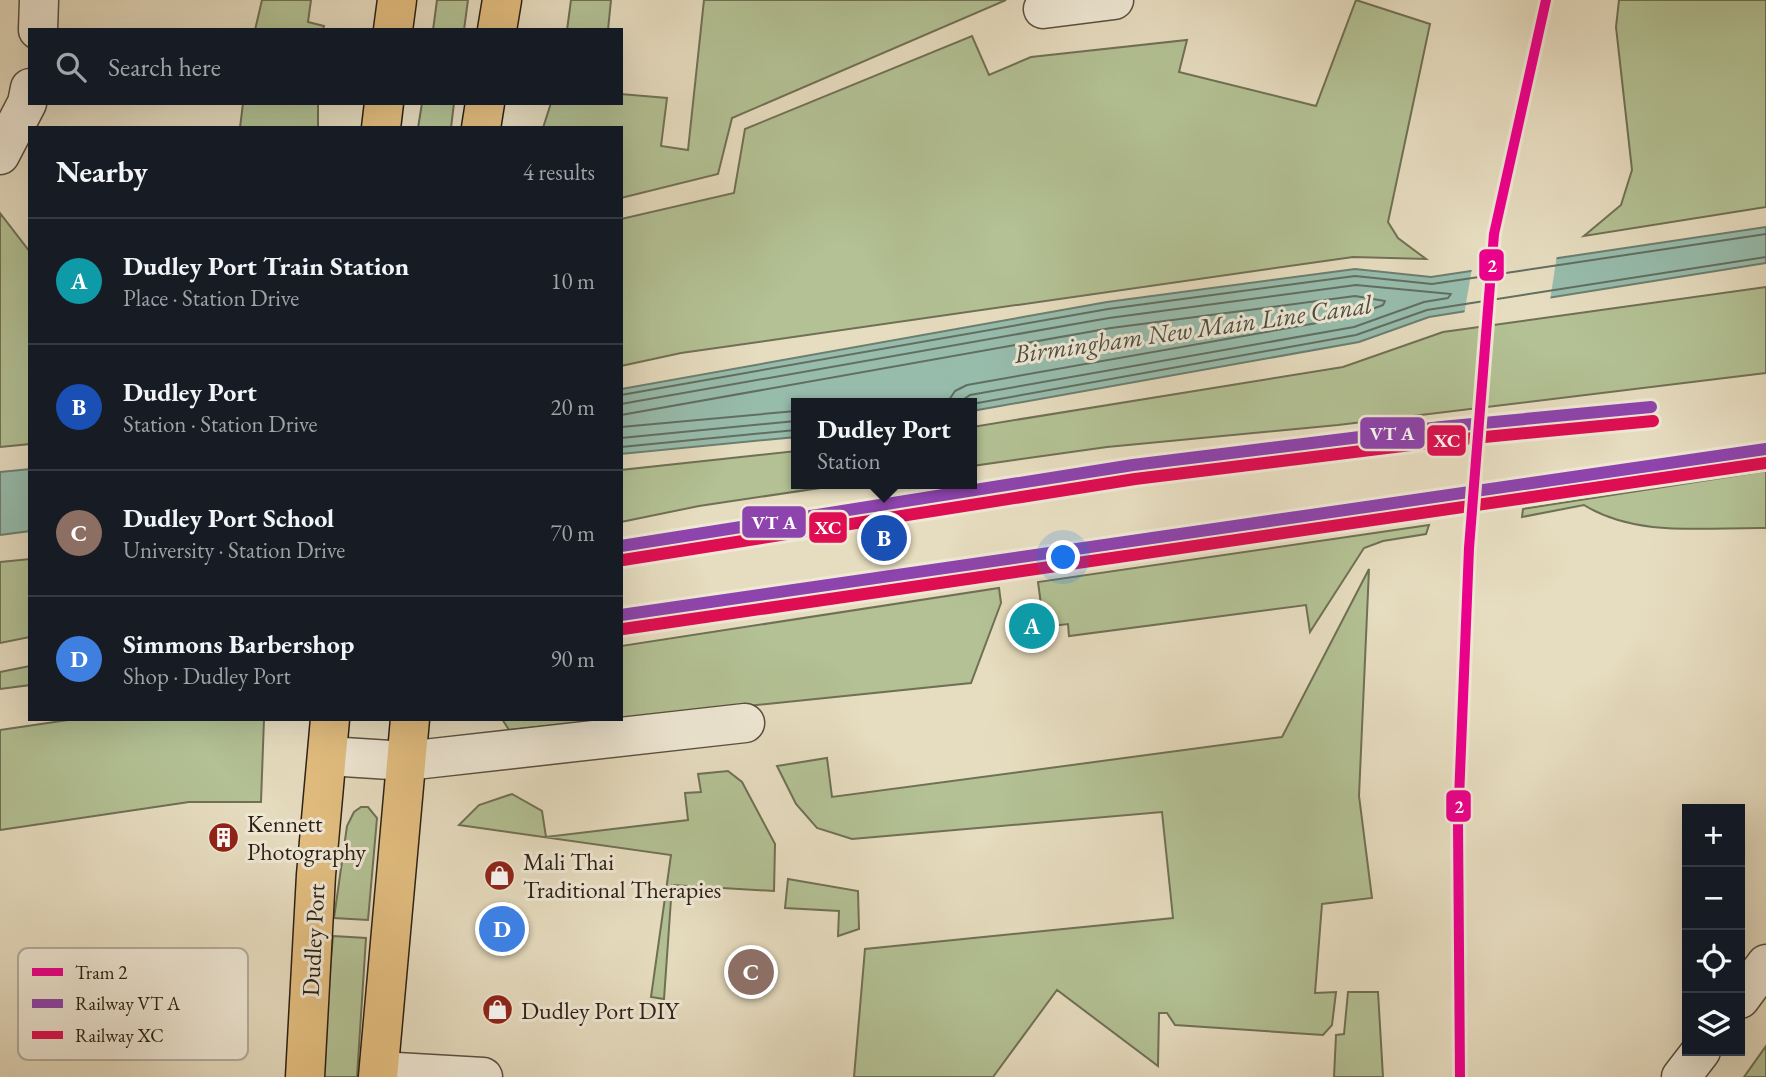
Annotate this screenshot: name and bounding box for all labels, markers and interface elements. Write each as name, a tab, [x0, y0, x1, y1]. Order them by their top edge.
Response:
search box	[28, 28, 623, 105]
icon: search	[52, 48, 90, 86]
text: Search here	[108, 50, 221, 84]
text: Nearby	[56, 152, 148, 191]
text: 4 results	[523, 157, 595, 187]
line badge: 2	[1478, 248, 1505, 282]
text: Dudley Port Train Station	[123, 249, 409, 283]
text: 2	[1487, 253, 1497, 278]
text: A	[71, 266, 87, 296]
text: 10 m	[550, 266, 595, 296]
text: Place · Station Drive	[123, 283, 299, 313]
water label: Birmingham New Main Line Canal	[1011, 287, 1375, 371]
text: Dudley Port	[123, 375, 257, 409]
text: B	[72, 392, 86, 422]
text: 20 m	[550, 392, 595, 422]
popup	[791, 398, 977, 489]
text: Station · Station Drive	[123, 409, 318, 439]
text: Dudley Port	[817, 412, 951, 446]
line badge: VT A	[1359, 416, 1426, 450]
text: VT A	[1370, 421, 1415, 446]
line badge: XC	[1426, 424, 1467, 457]
text: XC	[1433, 428, 1460, 453]
text: Station	[817, 446, 881, 476]
text: Dudley Port School	[123, 501, 334, 535]
line badge: VT A	[741, 505, 807, 539]
text: VT A	[752, 510, 797, 535]
line badge: XC	[808, 511, 848, 544]
pin: B	[861, 512, 907, 564]
text: XC	[814, 515, 841, 540]
text: C	[71, 518, 87, 548]
text: 70 m	[550, 518, 595, 548]
text: University · Station Drive	[123, 535, 345, 565]
your location	[1046, 540, 1080, 574]
pin: A	[1009, 600, 1055, 652]
text: Simmons Barbershop	[123, 627, 354, 661]
text: D	[70, 644, 88, 674]
text: 90 m	[550, 644, 595, 674]
text: Shop · Dudley Port	[123, 661, 291, 691]
line badge: 2	[1445, 789, 1472, 823]
text: 2	[1454, 794, 1464, 819]
map controls	[1682, 804, 1745, 1056]
button: +	[1682, 804, 1745, 867]
place label: Kennett Photography	[247, 808, 366, 867]
building icon: Kennett Photography	[207, 820, 241, 854]
place label: Mali Thai Traditional Therapies	[523, 846, 721, 905]
shop icon: Mali Thai Traditional Therapies	[483, 858, 517, 892]
button: −	[1682, 867, 1745, 930]
street label: Dudley Port	[295, 882, 331, 997]
pin: D	[479, 903, 525, 955]
button: locate	[1682, 930, 1745, 993]
pin: C	[728, 946, 774, 998]
legend	[18, 948, 248, 1060]
text: Tram 2	[75, 960, 127, 985]
text: Railway VT A	[75, 991, 181, 1016]
shop icon: Dudley Port DIY	[481, 993, 515, 1027]
button: layers	[1682, 993, 1745, 1056]
place label: Dudley Port DIY	[521, 995, 680, 1026]
text: Railway XC	[75, 1023, 164, 1048]

